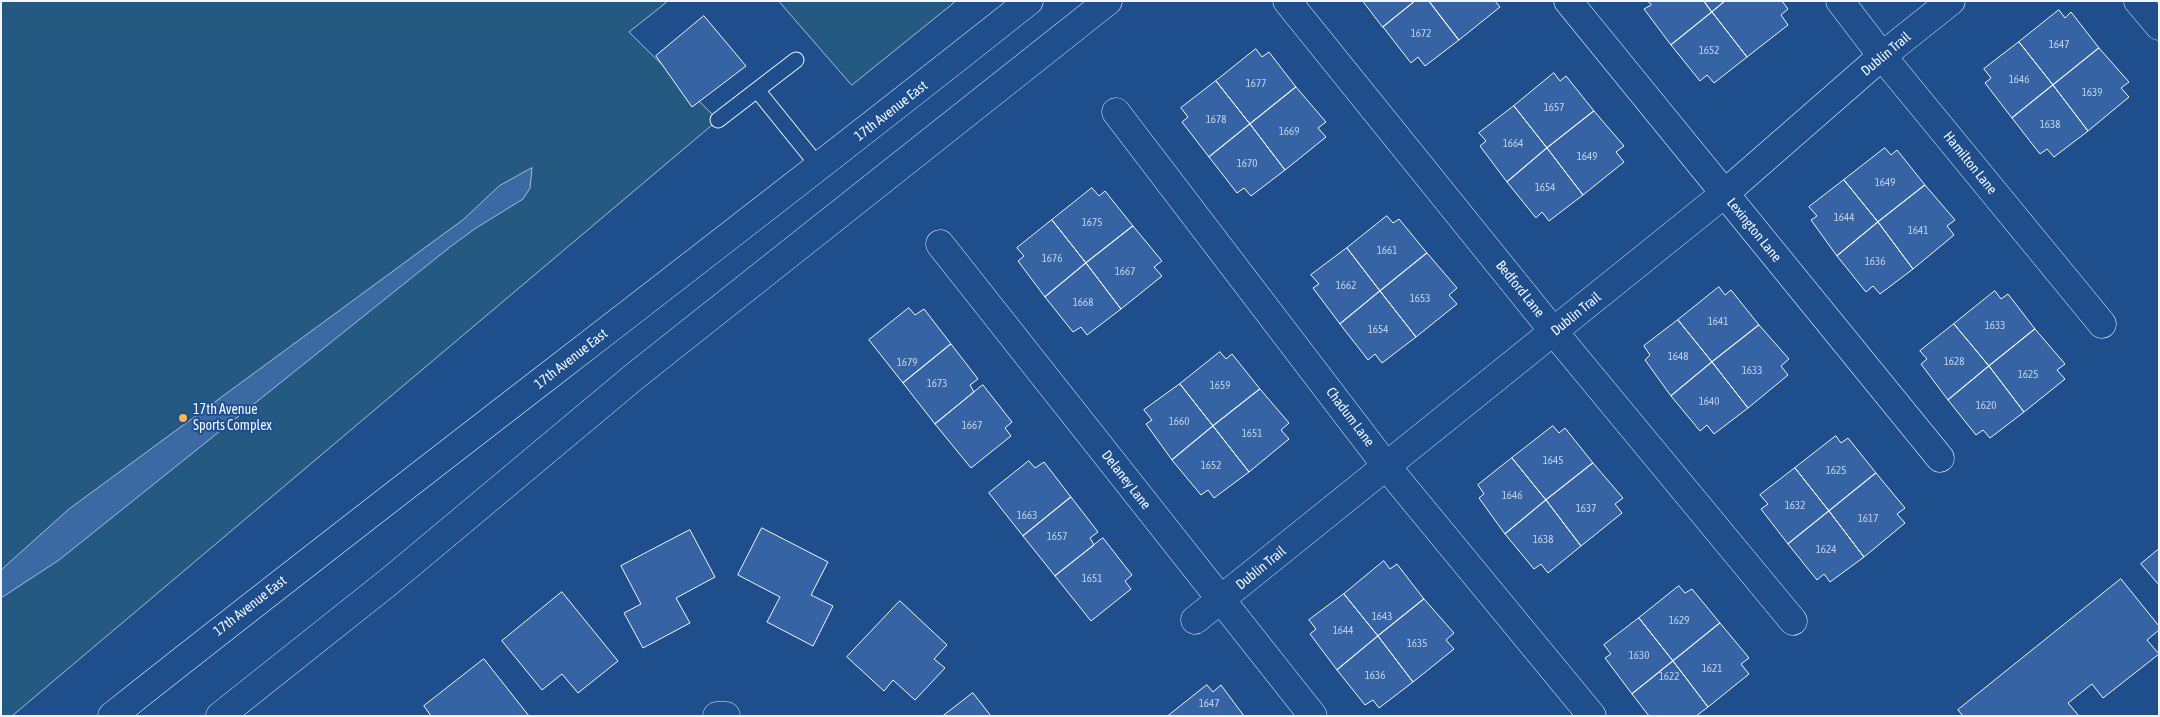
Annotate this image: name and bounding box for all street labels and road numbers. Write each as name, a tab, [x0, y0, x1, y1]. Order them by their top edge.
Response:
street label: Dublin Trail	[1858, 28, 1914, 80]
street label: 17th Avenue East	[851, 77, 931, 145]
street label: Hamilton Lane	[1940, 128, 2000, 198]
street label: Lexington Lane	[1723, 195, 1785, 265]
street label: Bedford Lane	[1492, 257, 1548, 321]
street label: Dublin Trail	[1548, 289, 1604, 339]
street label: 17th Avenue East	[531, 325, 611, 393]
street label: Chadum Lane	[1322, 384, 1378, 450]
street label: Delaney Lane	[1098, 447, 1154, 513]
street label: Dublin Trail	[1233, 543, 1289, 593]
street label: 17th Avenue East	[210, 572, 290, 640]

